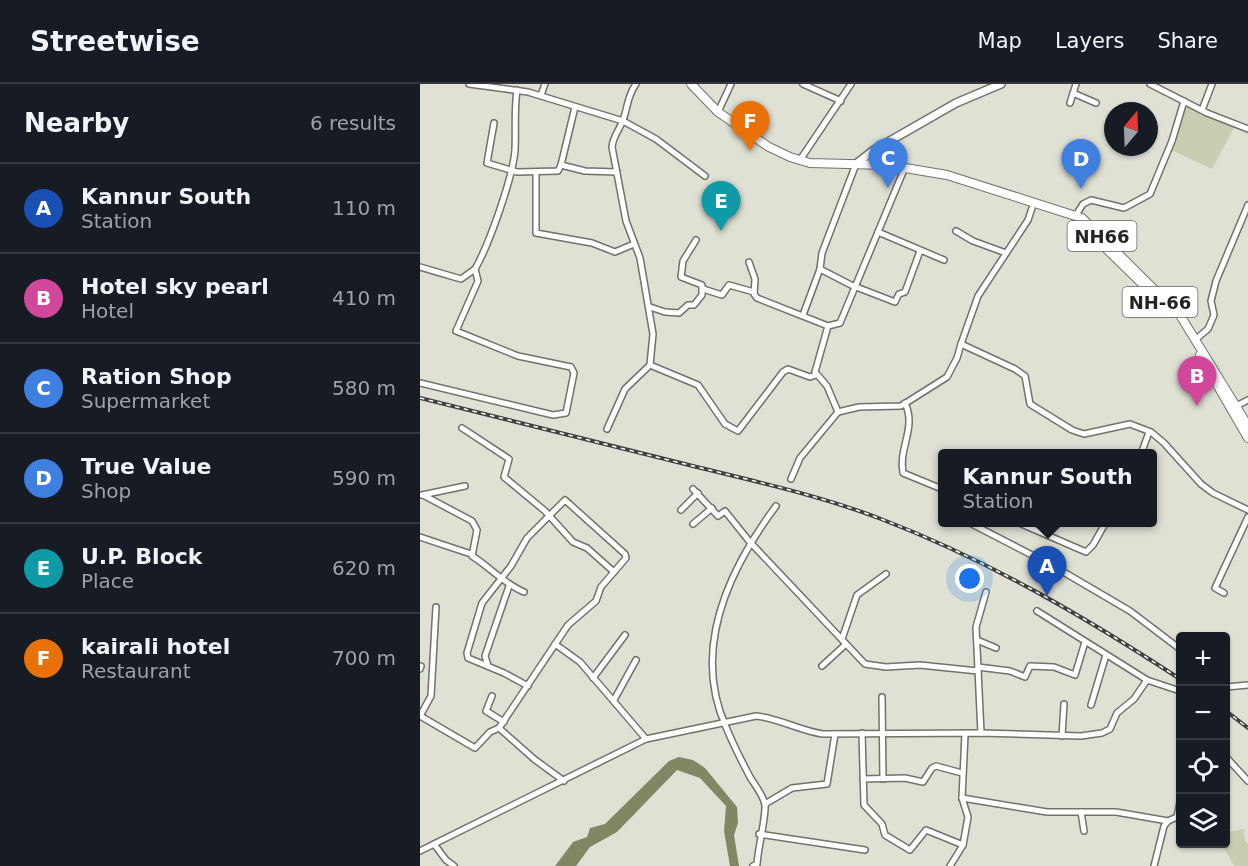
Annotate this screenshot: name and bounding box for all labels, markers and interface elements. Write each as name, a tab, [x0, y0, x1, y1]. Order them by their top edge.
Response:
text: Streetwise	[30, 25, 200, 58]
text: Map	[978, 29, 1022, 53]
text: Layers	[1055, 29, 1124, 53]
text: Share	[1157, 29, 1218, 53]
pin: F	[730, 101, 770, 151]
north arrow	[1104, 102, 1158, 156]
text: Nearby	[24, 108, 129, 138]
text: 6 results	[310, 111, 396, 135]
pin: C	[868, 138, 908, 188]
pin: D	[1062, 140, 1100, 189]
pin: E	[702, 182, 740, 231]
text: Kannur South	[81, 184, 251, 209]
text: A	[36, 196, 51, 220]
text: 110 m	[332, 196, 396, 220]
text: Station	[81, 209, 152, 233]
road number: NH66	[1068, 221, 1136, 251]
text: Hotel sky pearl	[81, 274, 269, 299]
text: B	[36, 286, 51, 310]
text: 410 m	[332, 286, 396, 310]
road number: NH-66	[1122, 287, 1197, 317]
text: Hotel	[81, 299, 134, 323]
pin: B	[1178, 356, 1216, 406]
text: Ration Shop	[81, 364, 232, 389]
text: C	[36, 376, 51, 400]
text: 580 m	[332, 376, 396, 400]
text: Supermarket	[81, 389, 210, 413]
popup	[938, 449, 1157, 527]
text: True Value	[81, 454, 211, 479]
text: Kannur South	[962, 464, 1133, 489]
text: D	[35, 466, 52, 490]
text: 590 m	[332, 466, 396, 490]
text: Shop	[81, 479, 131, 503]
text: Station	[962, 489, 1034, 513]
text: U.P. Block	[81, 544, 202, 569]
pin: A	[1028, 546, 1066, 596]
text: E	[37, 556, 50, 580]
text: 620 m	[332, 556, 396, 580]
your location	[955, 564, 984, 593]
text: Place	[81, 569, 134, 593]
map controls	[1176, 632, 1230, 848]
button: +	[1176, 632, 1230, 686]
text: kairali hotel	[81, 634, 230, 659]
text: F	[37, 646, 50, 670]
text: 700 m	[332, 646, 396, 670]
text: Restaurant	[81, 659, 191, 683]
button: −	[1176, 686, 1230, 740]
button: locate	[1176, 740, 1230, 794]
button: layers	[1176, 794, 1230, 848]

